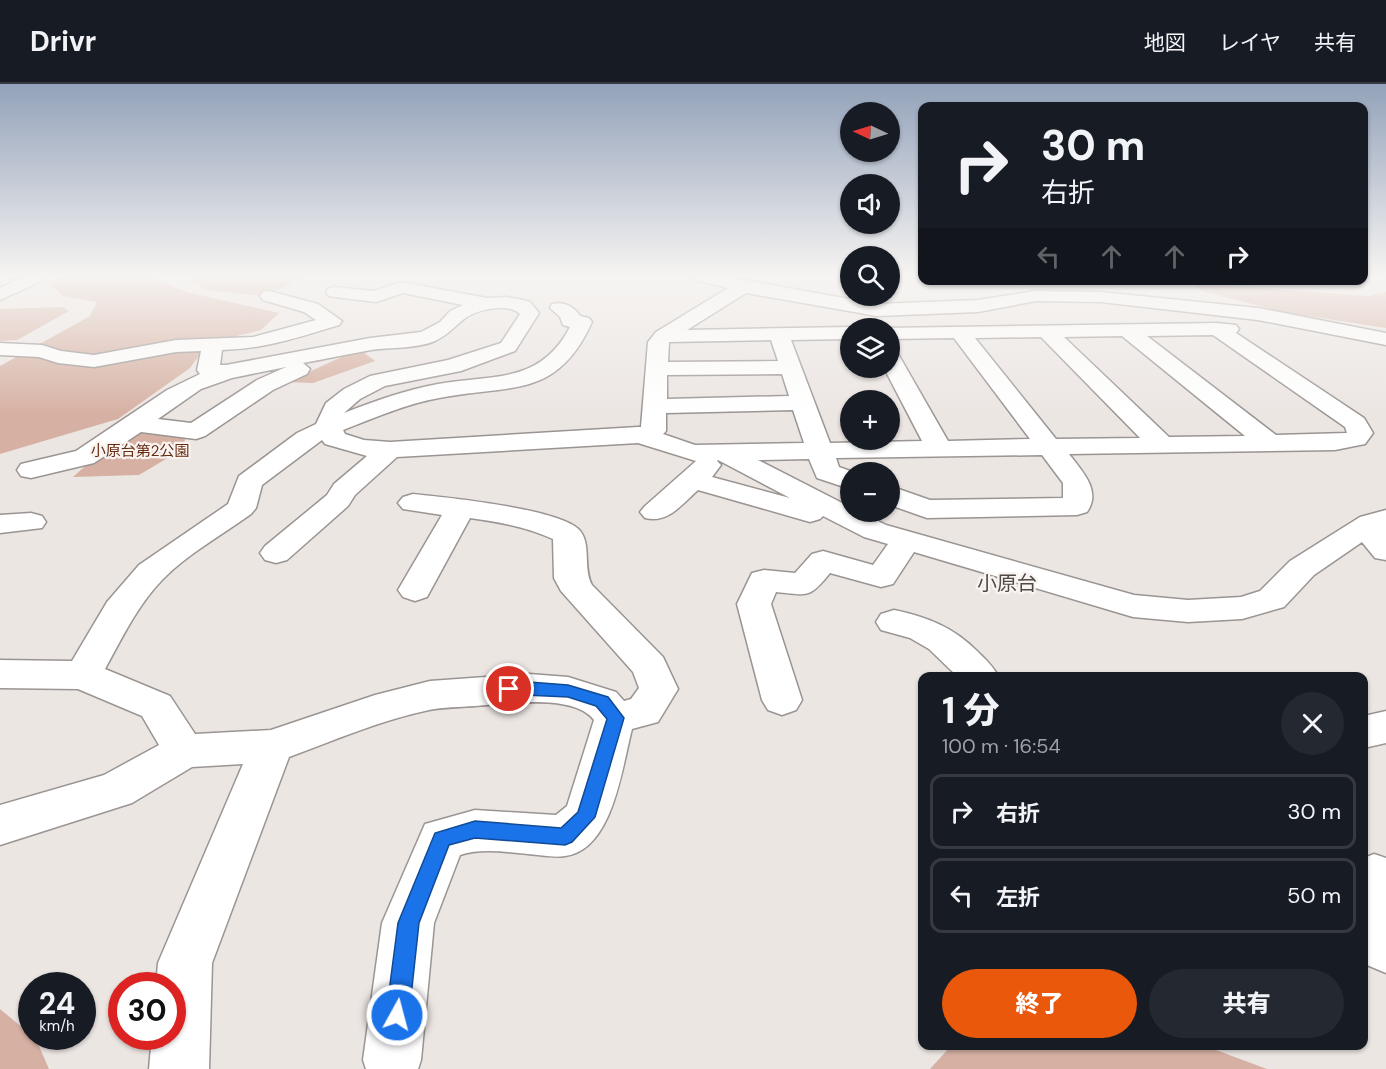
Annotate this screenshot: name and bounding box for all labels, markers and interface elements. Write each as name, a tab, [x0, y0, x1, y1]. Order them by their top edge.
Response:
text: Drivr	[30, 23, 96, 60]
text: 地図	[1144, 29, 1186, 57]
text: レイヤ	[1219, 29, 1281, 57]
text: 共有	[1314, 29, 1356, 57]
north arrow	[840, 102, 900, 162]
map controls	[840, 102, 900, 522]
text: 30 m	[1041, 118, 1145, 173]
icon: right	[942, 126, 1020, 204]
button: sound	[840, 174, 900, 234]
text: 右折	[1041, 175, 1095, 210]
icon: left	[1032, 240, 1065, 273]
icon: ahead	[1095, 240, 1128, 273]
icon: ahead	[1158, 240, 1191, 273]
icon: right	[1221, 240, 1254, 273]
button: search	[840, 246, 900, 306]
button: layers	[840, 318, 900, 378]
button: +	[840, 390, 900, 450]
park label: 小原台第2公園	[91, 441, 189, 461]
button: −	[840, 462, 900, 522]
district label: 小原台	[977, 570, 1037, 596]
pin	[483, 663, 534, 714]
icon: arrive	[492, 672, 525, 705]
text: 1 分	[942, 687, 1000, 734]
button: close	[1281, 692, 1344, 755]
text: 100 m · 16:54	[942, 733, 1061, 759]
icon: right	[945, 795, 978, 828]
text: 30 m	[1287, 797, 1341, 826]
text: 右折	[996, 799, 1040, 828]
icon: left	[945, 879, 978, 912]
text: 50 m	[1287, 881, 1341, 910]
text: 左折	[996, 883, 1040, 912]
button: 終了	[942, 969, 1137, 1038]
button: 共有	[1149, 969, 1344, 1038]
speed limit sign: 30	[108, 972, 186, 1050]
position arrow	[365, 983, 429, 1047]
text: 24	[39, 984, 75, 1023]
text: km/h	[39, 1016, 75, 1036]

